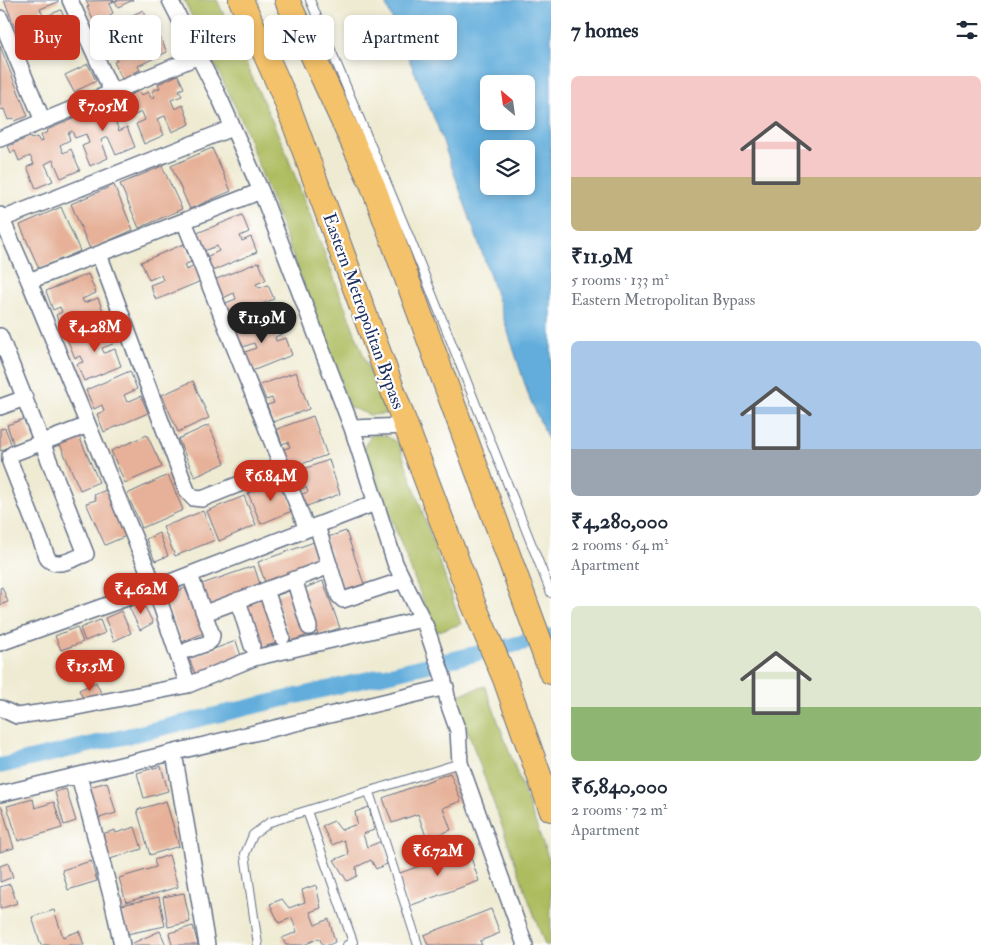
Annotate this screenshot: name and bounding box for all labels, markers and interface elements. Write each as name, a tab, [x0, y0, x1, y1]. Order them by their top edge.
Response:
chip: Buy	[15, 15, 80, 60]
chip: Rent	[90, 15, 161, 60]
chip: Filters	[171, 15, 254, 60]
chip: New	[264, 15, 334, 60]
chip: Apartment	[344, 15, 457, 60]
icon: filters	[953, 16, 981, 44]
text: 7 homes	[571, 17, 638, 44]
north arrow	[480, 75, 535, 130]
map controls	[480, 75, 535, 195]
pin: ₹7.05M	[62, 90, 144, 132]
text: ₹7.05M	[78, 96, 128, 116]
icon: home	[731, 108, 821, 198]
button: layers	[480, 140, 535, 195]
street label: Eastern Metropolitan Bypass	[317, 210, 410, 412]
text: ₹11.9M	[571, 243, 633, 270]
text: 5 rooms · 133 m²	[571, 270, 669, 290]
text: Eastern Metropolitan Bypass	[571, 290, 755, 310]
pin: ₹11.9M	[221, 302, 303, 344]
text: ₹11.9M	[238, 308, 286, 328]
pin: ₹4.28M	[54, 310, 136, 353]
text: ₹4.28M	[69, 317, 121, 337]
icon: home	[731, 373, 821, 463]
pin: ₹6.84M	[230, 460, 312, 502]
text: ₹6.84M	[245, 466, 297, 486]
text: ₹4,280,000	[571, 508, 668, 535]
text: 2 rooms · 64 m²	[571, 535, 669, 555]
text: Apartment	[571, 555, 639, 575]
pin: ₹4.62M	[100, 572, 182, 615]
text: ₹4.62M	[115, 579, 167, 599]
icon: home	[731, 638, 821, 728]
pin: ₹15.5M	[49, 650, 131, 692]
text: ₹15.5M	[67, 656, 113, 676]
text: ₹6,840,000	[571, 773, 668, 800]
text: 2 rooms · 72 m²	[571, 800, 667, 820]
text: Apartment	[571, 820, 639, 840]
pin: ₹6.72M	[397, 834, 479, 877]
text: ₹6.72M	[413, 841, 463, 861]

